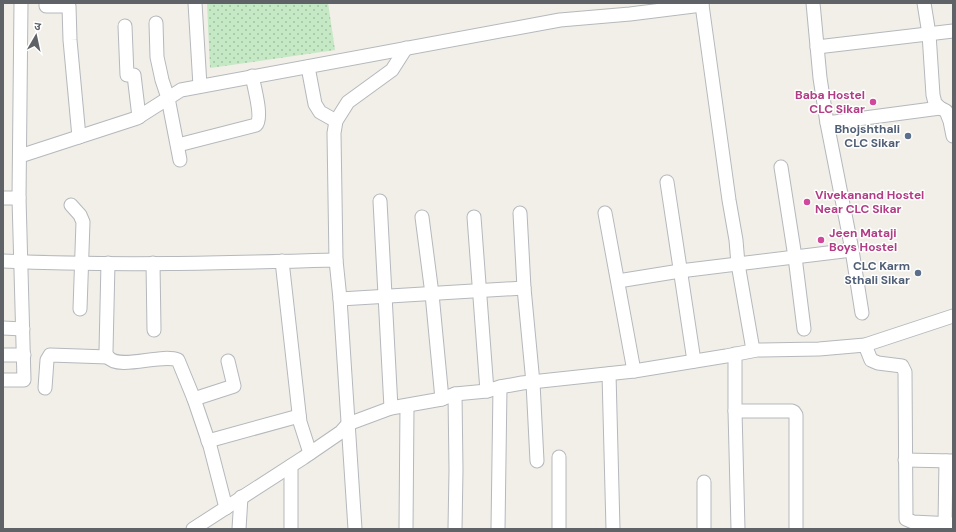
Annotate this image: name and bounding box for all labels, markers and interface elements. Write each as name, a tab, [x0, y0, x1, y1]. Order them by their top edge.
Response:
north arrow	[16, 16, 56, 56]
text: उ	[33, 19, 42, 34]
place label: Baba Hostel CLC Sikar	[795, 87, 865, 117]
marker: Baba Hostel CLC Sikar	[868, 97, 878, 107]
place label: Bhojshthali CLC Sikar	[834, 121, 900, 151]
marker: Bhojshthali CLC Sikar	[903, 131, 913, 141]
place label: Vivekanand Hostel Near CLC Sikar	[815, 187, 924, 217]
marker: Vivekanand Hostel Near CLC Sikar	[802, 197, 812, 207]
place label: Jeen Mataji Boys Hostel	[829, 225, 897, 255]
marker: Jeen Mataji Boys Hostel	[816, 235, 826, 245]
place label: CLC Karm Sthali Sikar	[845, 258, 910, 288]
marker: CLC Karm Sthali Sikar	[913, 268, 923, 278]

